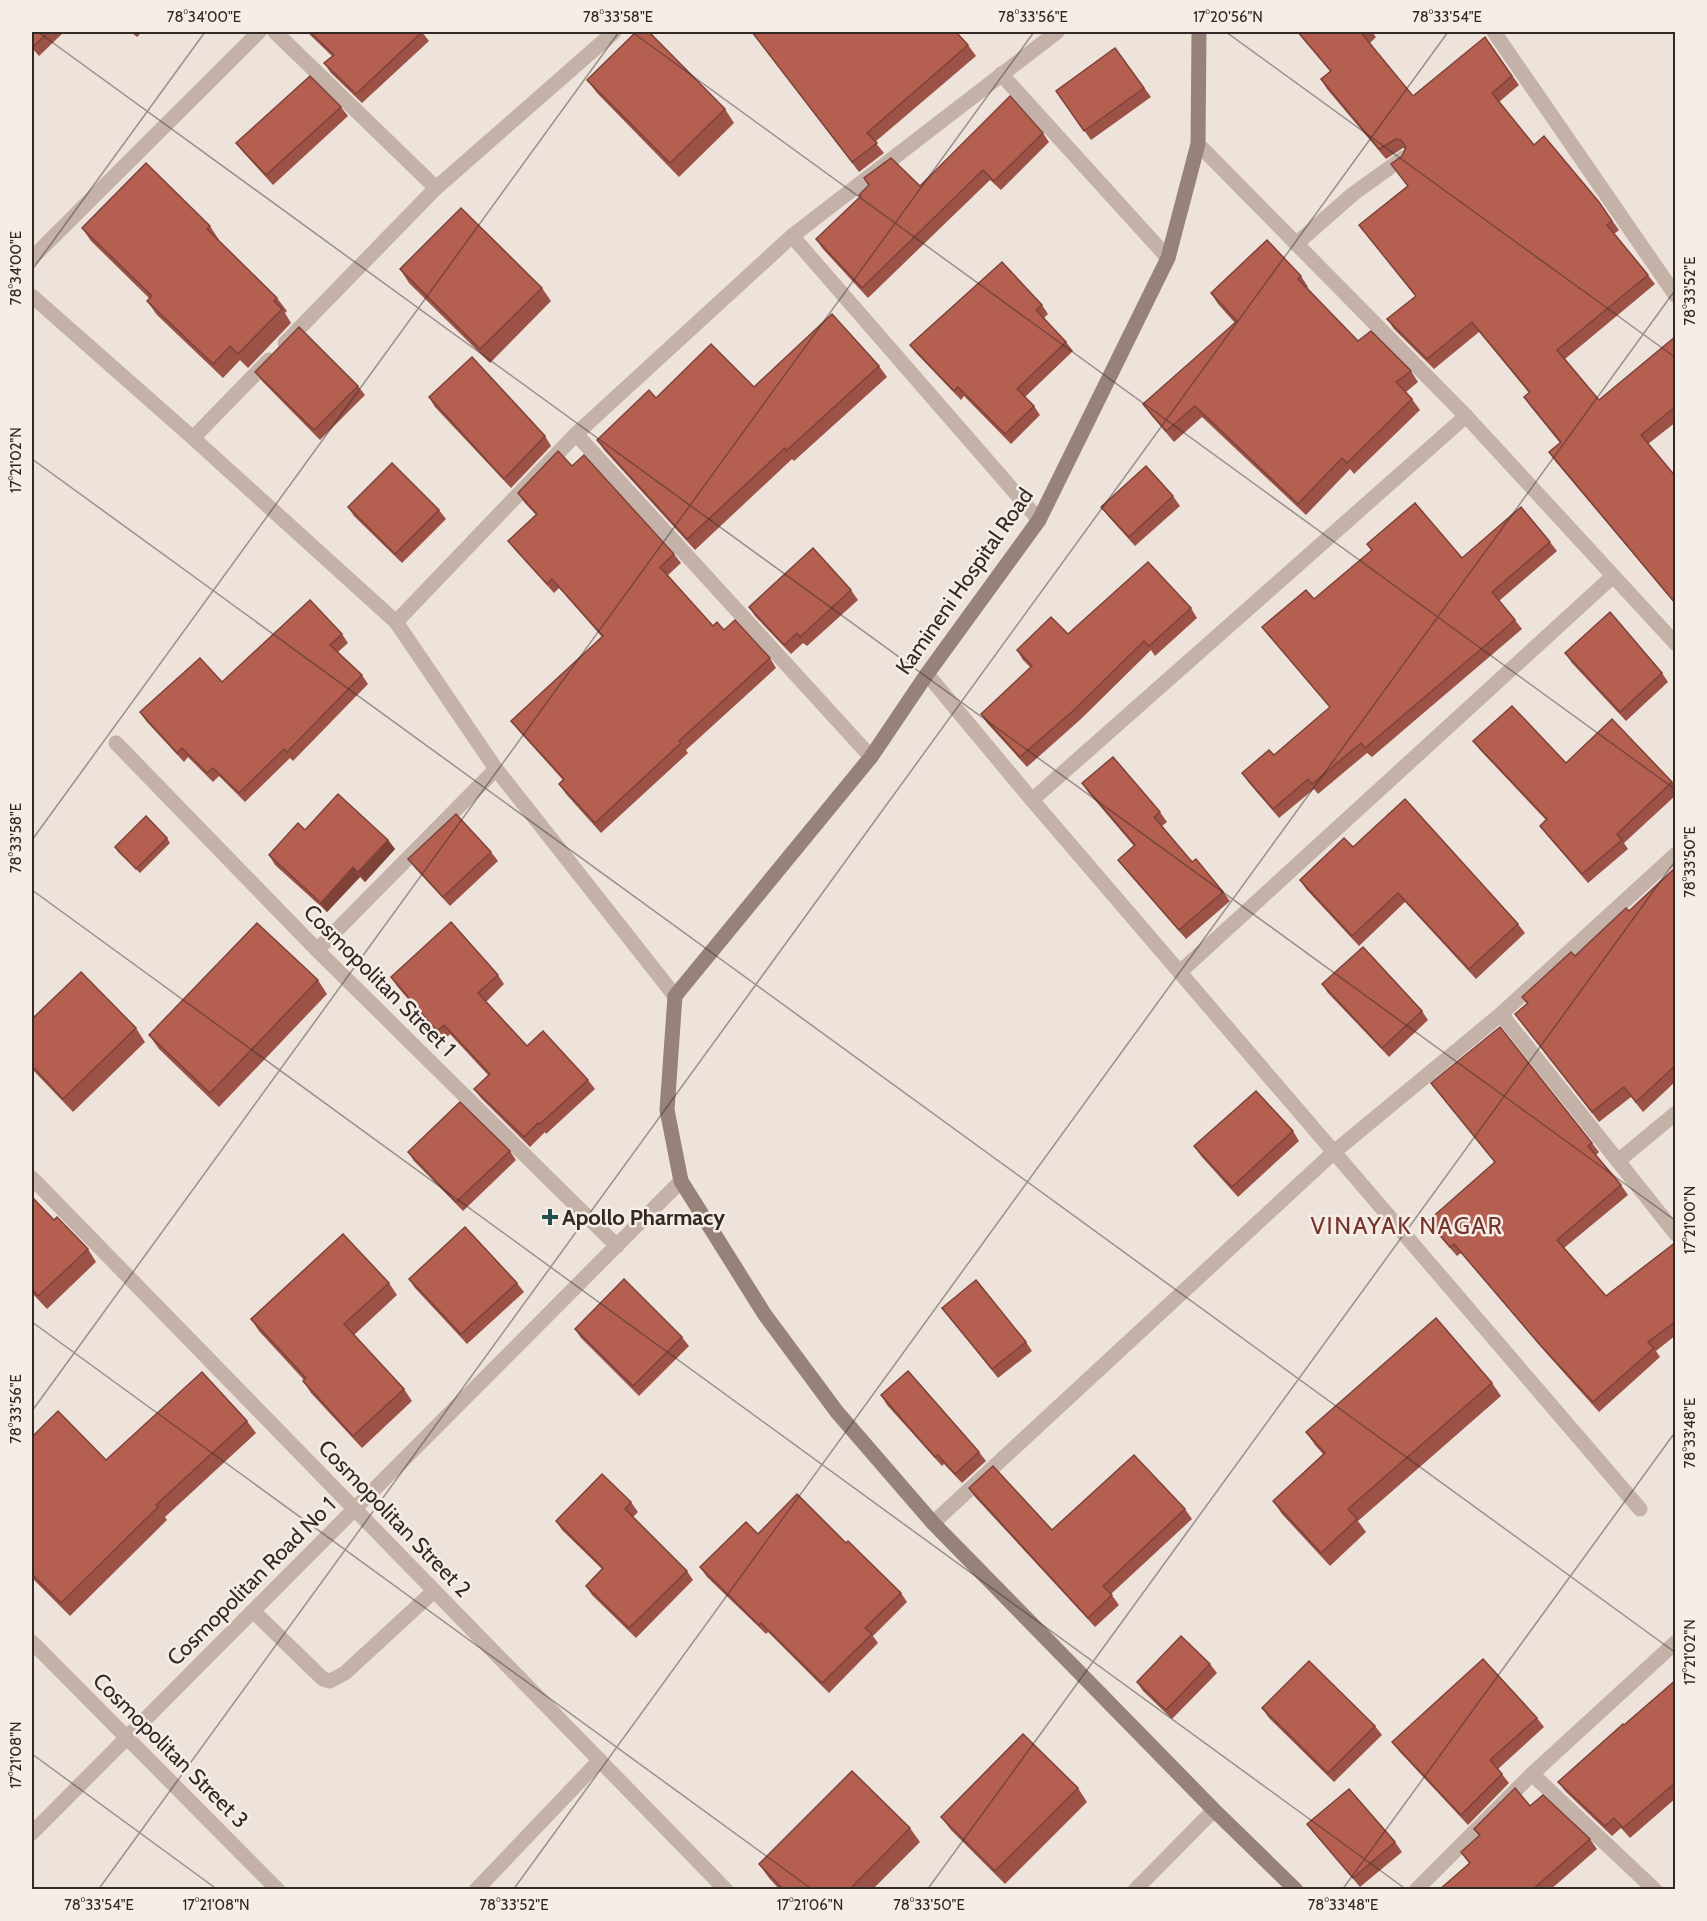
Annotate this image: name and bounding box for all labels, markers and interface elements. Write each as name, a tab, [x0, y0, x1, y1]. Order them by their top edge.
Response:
text: 78°34'00"E	[167, 8, 241, 26]
text: 78°33'58"E	[583, 8, 653, 26]
text: 78°33'56"E	[998, 8, 1068, 26]
text: 17°20'56"N	[1193, 8, 1263, 26]
text: 78°33'54"E	[1412, 8, 1482, 26]
text: 78°34'00"E	[7, 231, 25, 305]
text: 78°33'52"E	[1681, 257, 1699, 325]
text: 17°21'02"N	[7, 427, 25, 493]
street label: Kamineni Hospital Road	[890, 483, 1039, 680]
text: 78°33'58"E	[7, 803, 25, 873]
text: 78°33'50"E	[1681, 826, 1699, 898]
street label: Cosmopolitan Street 1	[298, 899, 461, 1062]
text: 17°21'00"N	[1681, 1186, 1699, 1254]
place label: Apollo Pharmacy	[562, 1204, 725, 1231]
marker: Apollo Pharmacy	[543, 1210, 557, 1224]
district label: VINAYAK NAGAR	[1310, 1211, 1504, 1240]
text: 78°33'56"E	[7, 1374, 25, 1444]
text: 78°33'48"E	[1681, 1398, 1699, 1468]
street label: Cosmopolitan Street 2	[313, 1434, 477, 1603]
street label: Cosmopolitan Road No 1	[161, 1491, 341, 1671]
text: 17°21'02"N	[1681, 1619, 1699, 1685]
street label: Cosmopolitan Street 3	[87, 1667, 254, 1834]
text: 17°21'08"N	[7, 1721, 25, 1789]
text: 78°33'54"E	[64, 1896, 134, 1914]
text: 17°21'08"N	[182, 1896, 250, 1914]
text: 78°33'52"E	[480, 1896, 548, 1914]
text: 17°21'06"N	[777, 1896, 843, 1914]
text: 78°33'50"E	[893, 1896, 965, 1914]
text: 78°33'48"E	[1308, 1896, 1378, 1914]

